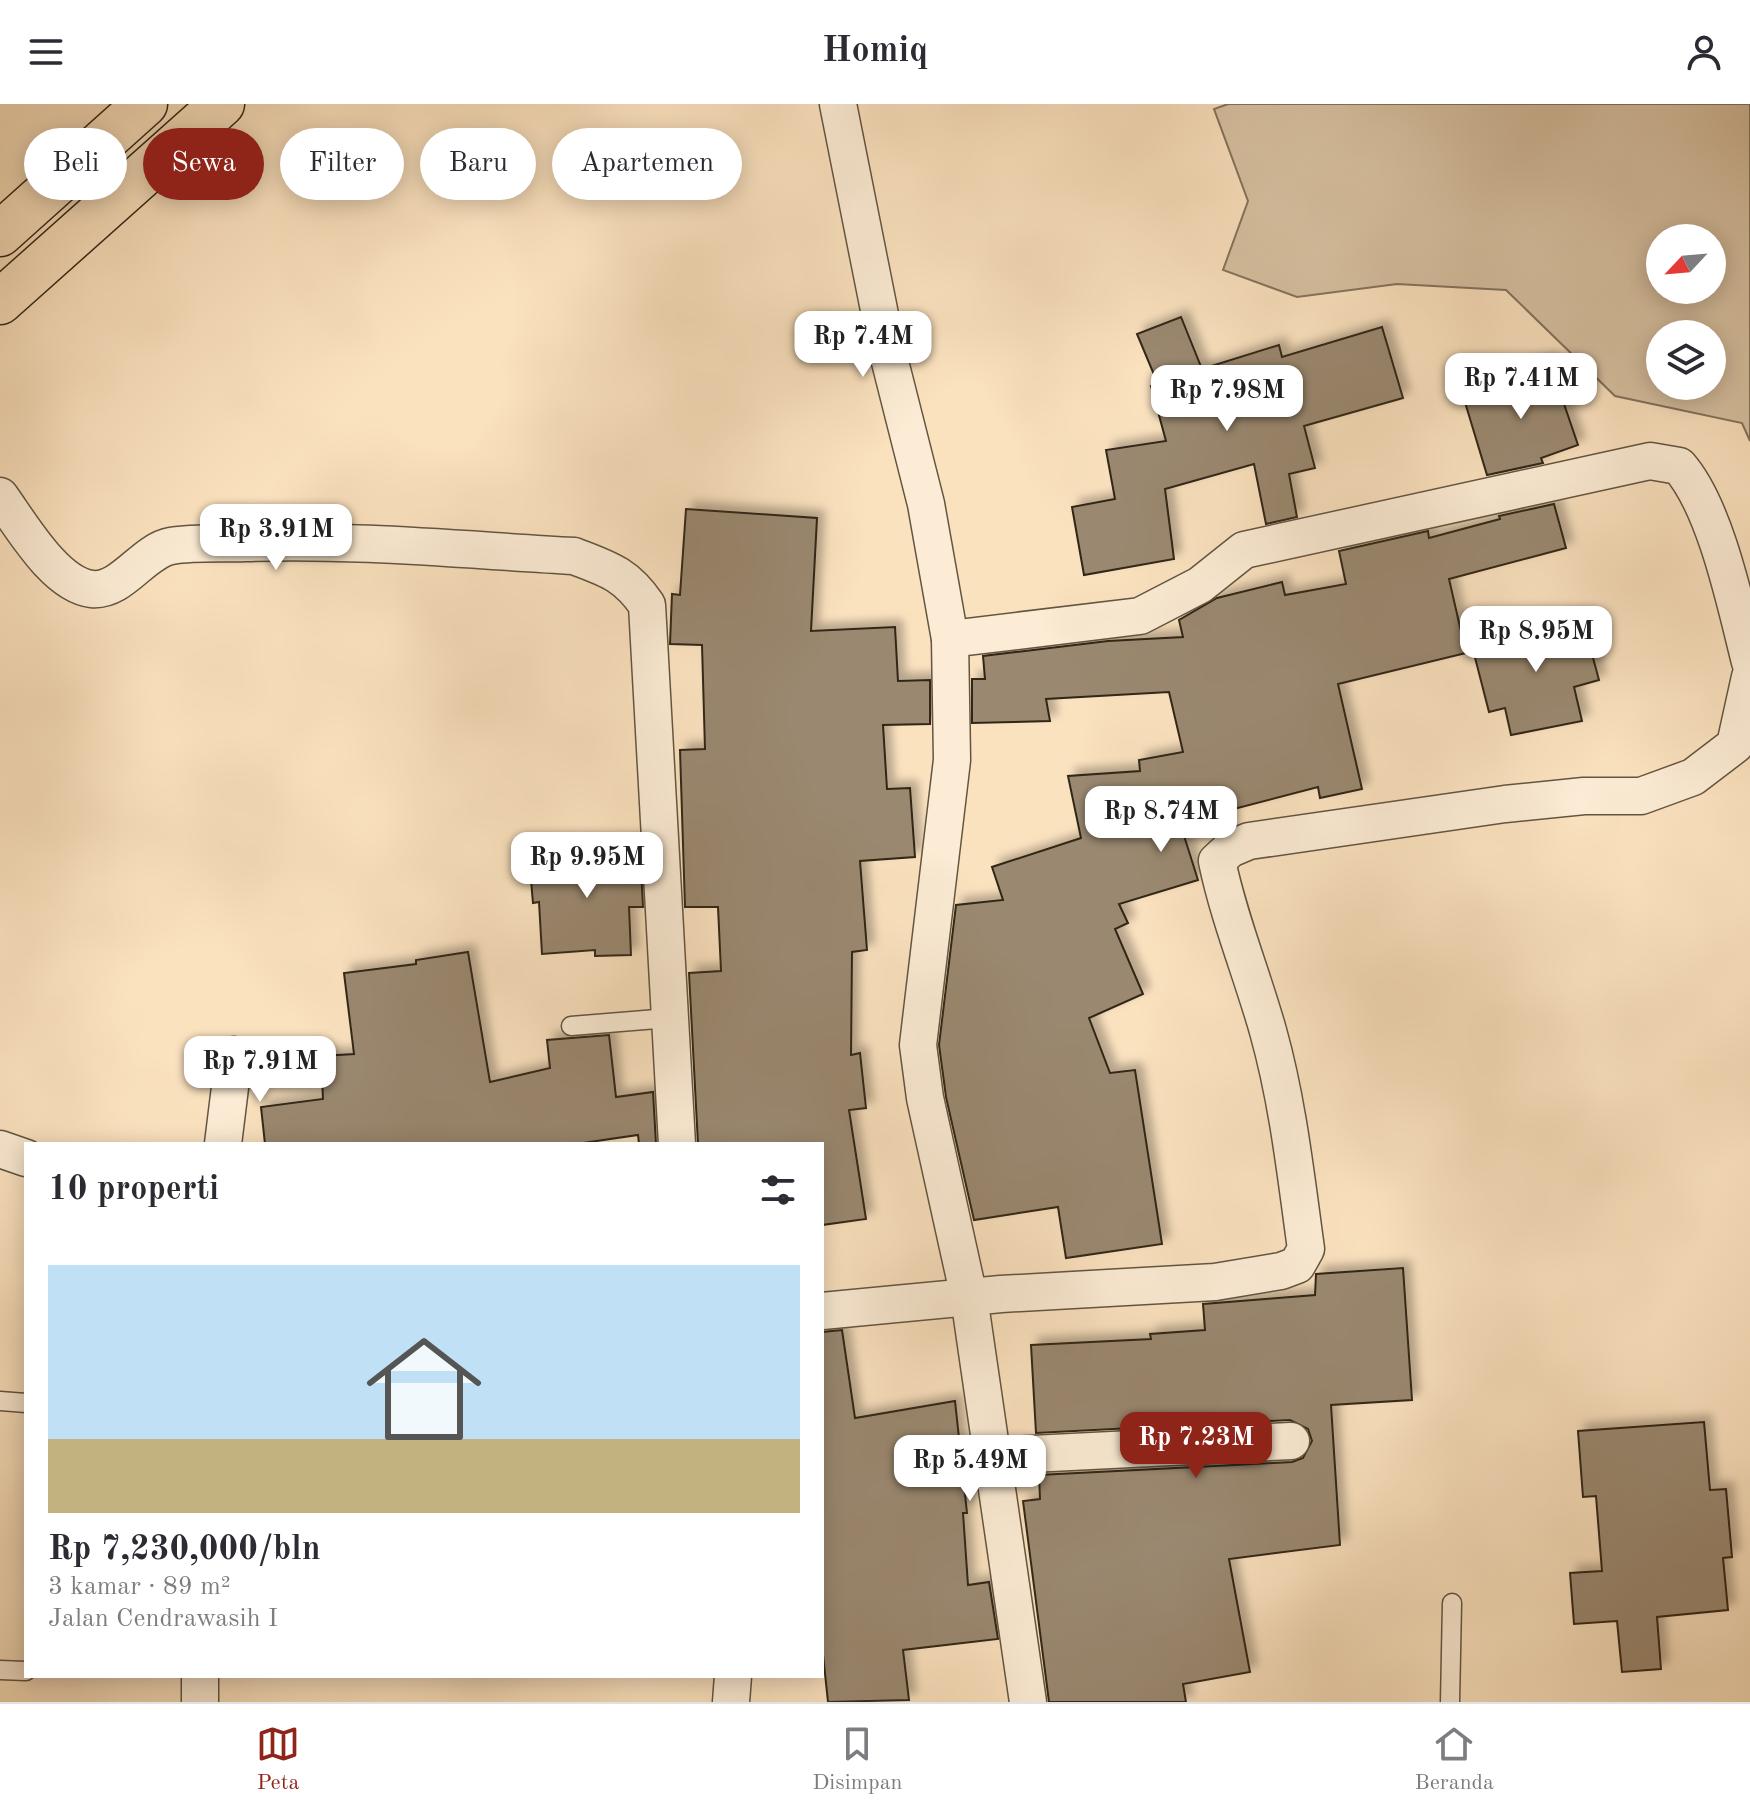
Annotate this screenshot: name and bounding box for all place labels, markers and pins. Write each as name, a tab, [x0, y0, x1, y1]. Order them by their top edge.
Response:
pin: Rp 7.4M	[789, 311, 937, 379]
pin: Rp 7.41M	[1438, 353, 1604, 421]
pin: Rp 7.98M	[1144, 365, 1310, 433]
pin: Rp 3.91M	[193, 504, 359, 572]
pin: Rp 8.95M	[1453, 606, 1619, 674]
pin: Rp 8.74M	[1078, 786, 1244, 854]
pin: Rp 9.95M	[504, 832, 670, 900]
pin: Rp 7.91M	[177, 1036, 343, 1104]
pin: Rp 7.23M	[1113, 1412, 1279, 1480]
pin: Rp 5.49M	[887, 1435, 1053, 1503]

